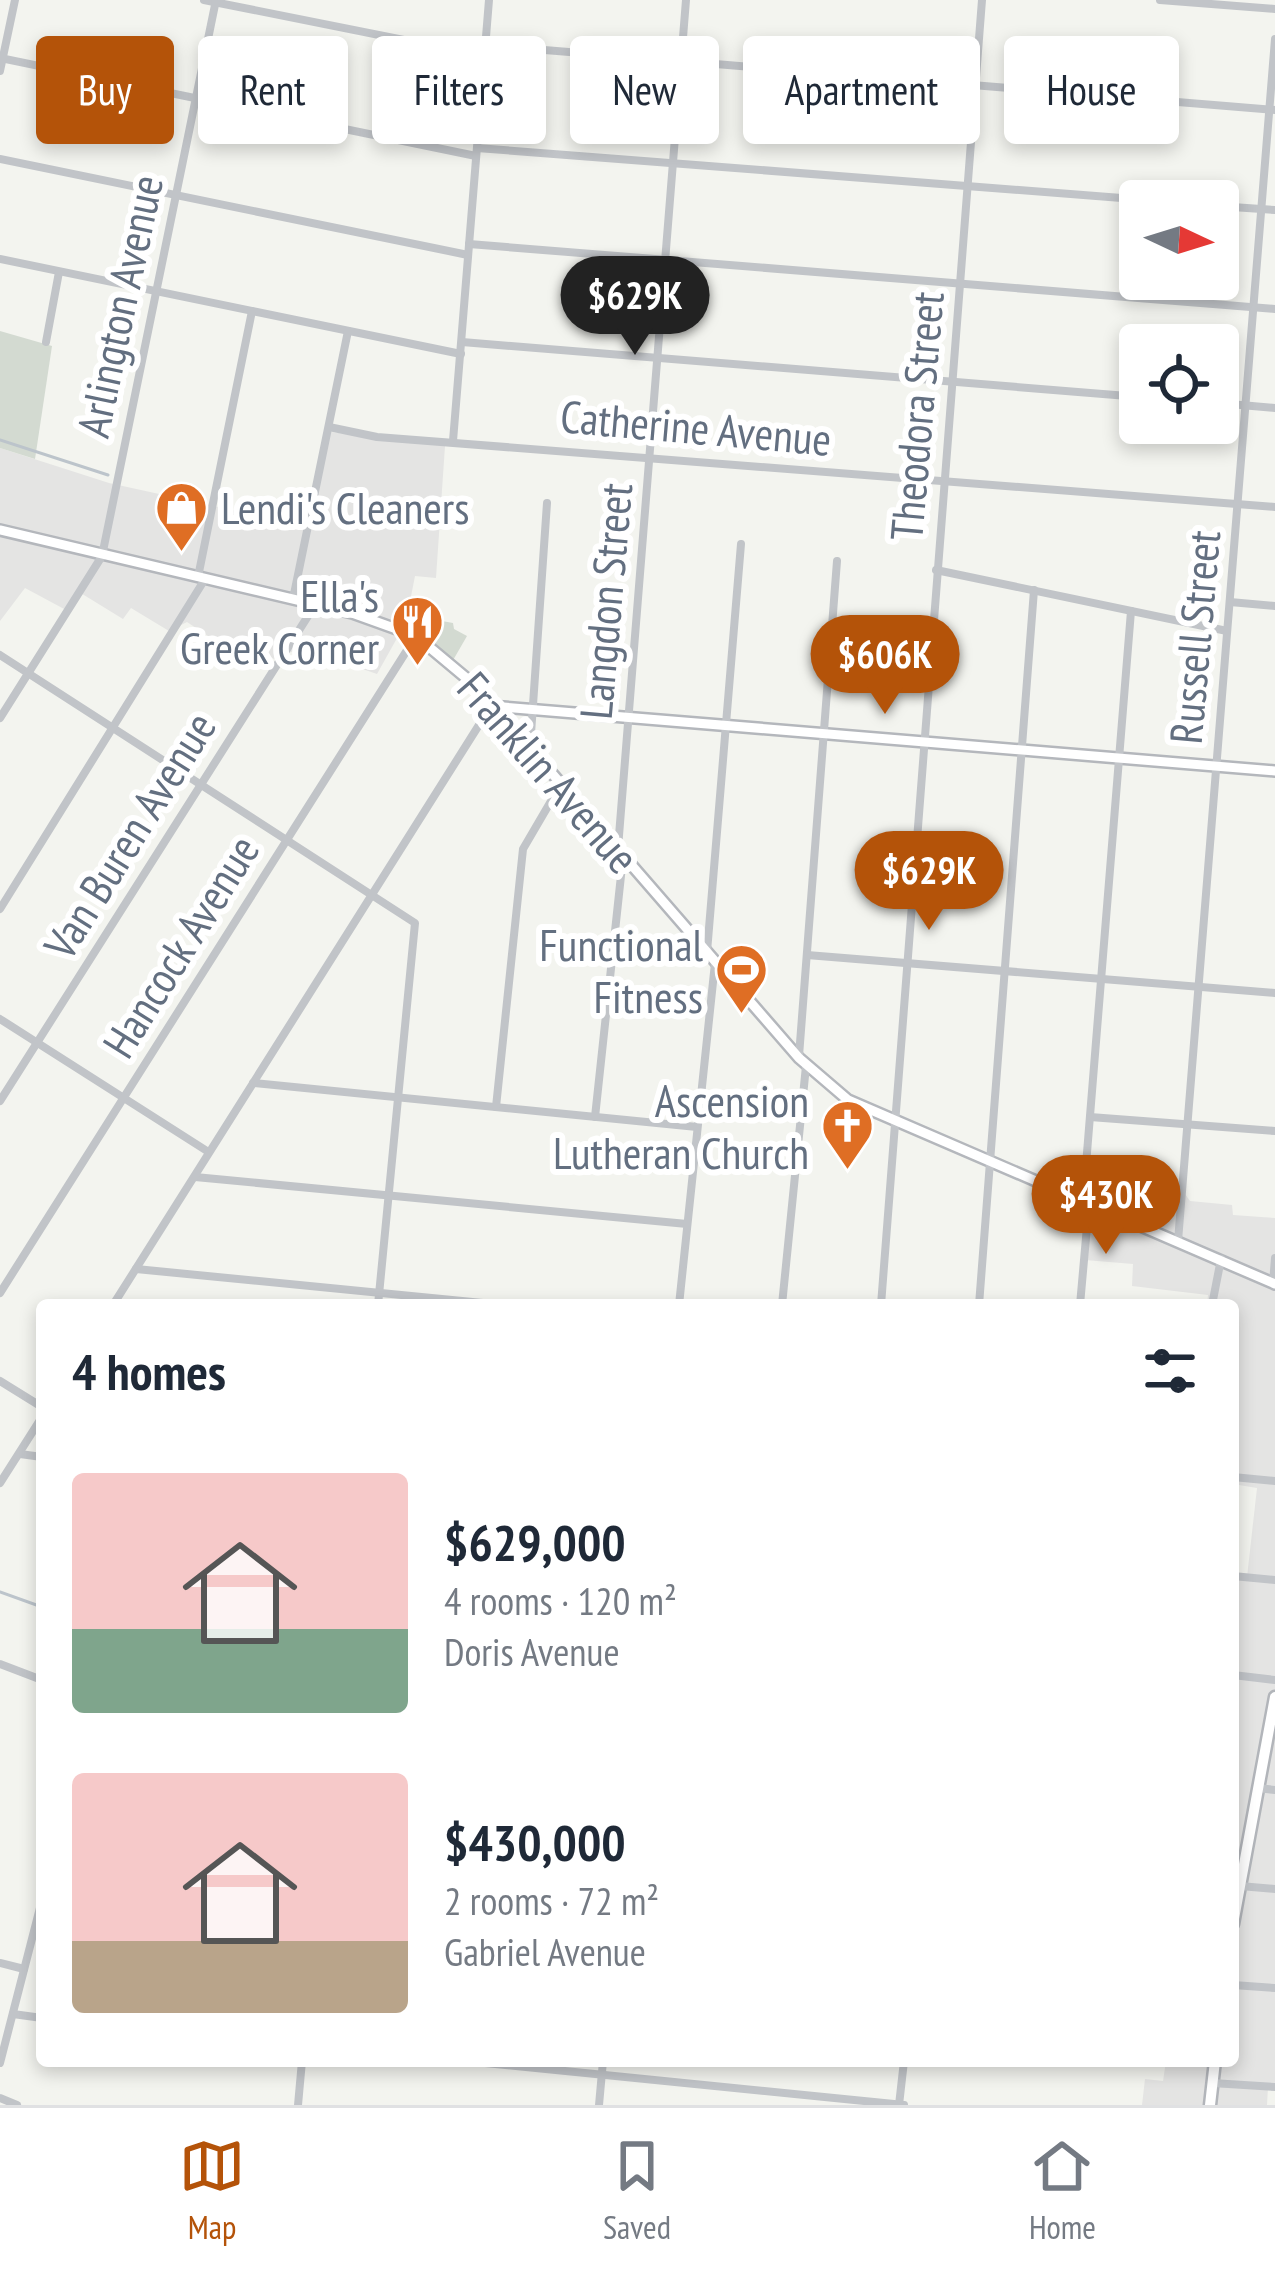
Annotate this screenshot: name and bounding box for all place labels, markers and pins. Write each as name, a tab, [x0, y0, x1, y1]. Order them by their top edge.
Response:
pin: $629K	[551, 256, 719, 358]
place label: Lendi's Cleaners	[221, 478, 469, 536]
shop icon: Lendi's Cleaners	[154, 479, 210, 553]
place label: Ella's Greek Corner	[180, 566, 380, 676]
restaurant icon: Ella's Greek Corner	[390, 593, 446, 667]
pin: $606K	[801, 615, 969, 717]
pin: $629K	[845, 831, 1013, 933]
place label: Functional Fitness	[539, 915, 704, 1025]
sports icon: Functional Fitness	[714, 942, 770, 1016]
place label: Ascension Lutheran Church	[553, 1071, 809, 1181]
church icon: Ascension Lutheran Church	[820, 1098, 876, 1172]
pin: $430K	[1022, 1155, 1190, 1257]

